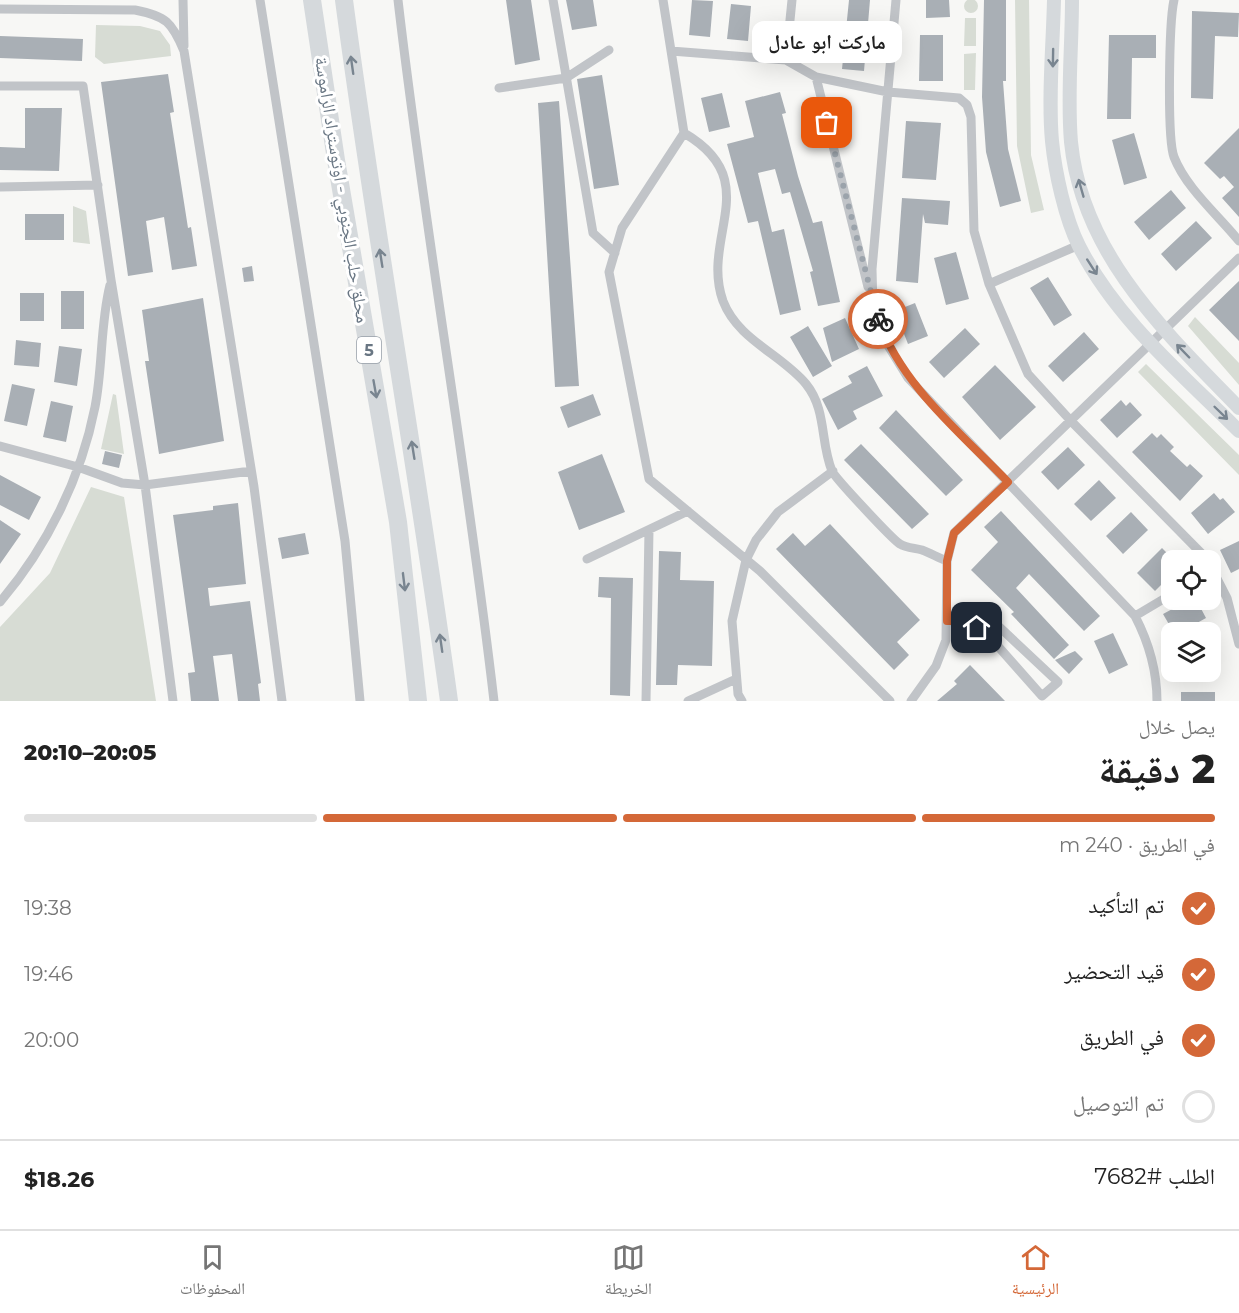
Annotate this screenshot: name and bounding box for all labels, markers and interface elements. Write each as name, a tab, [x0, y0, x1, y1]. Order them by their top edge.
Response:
callout: ماركت ابو عادل	[752, 21, 902, 63]
text: ماركت ابو عادل	[768, 30, 886, 54]
one-way arrow	[1047, 48, 1059, 68]
street label: محلق حلب الجنوبي - اوتوستراد الراموسة	[307, 55, 374, 325]
one-way arrow	[347, 55, 358, 75]
pin	[801, 97, 852, 148]
icon: bag	[810, 106, 843, 139]
one-way arrow	[1074, 179, 1086, 198]
one-way arrow	[376, 248, 387, 268]
one-way arrow	[1087, 258, 1099, 275]
courier	[848, 289, 908, 349]
icon: bike	[862, 303, 895, 336]
road number: 5	[357, 337, 381, 363]
one-way arrow	[1176, 343, 1191, 358]
one-way arrow	[370, 379, 381, 399]
one-way arrow	[1213, 405, 1228, 420]
one-way arrow	[407, 441, 418, 460]
map controls	[1161, 550, 1221, 682]
button: locate	[1161, 550, 1221, 610]
one-way arrow	[399, 572, 410, 592]
pin	[951, 602, 1002, 653]
icon: home	[960, 611, 993, 644]
button: layers	[1161, 622, 1221, 682]
one-way arrow	[435, 634, 446, 653]
text: يصل خلال	[1139, 715, 1215, 739]
text: 20:05–20:10	[24, 739, 156, 766]
text: 2 دقيقة	[1098, 745, 1215, 793]
text: في الطريق · 240 m	[1059, 833, 1215, 857]
text: تم التأكيد	[1088, 892, 1164, 919]
icon: check	[1182, 892, 1215, 925]
text: 19:38	[24, 896, 72, 920]
text: قيد التحضير	[1064, 958, 1164, 985]
icon: check	[1182, 958, 1215, 991]
text: 19:46	[24, 962, 73, 986]
text: في الطريق	[1080, 1024, 1164, 1051]
icon: check	[1182, 1024, 1215, 1057]
text: 20:00	[24, 1028, 79, 1052]
text: تم التوصيل	[1073, 1090, 1164, 1117]
text: الطلب #7682	[1094, 1163, 1215, 1190]
text: $18.26	[24, 1166, 94, 1193]
tab: المحفوظات	[180, 1241, 245, 1304]
tab: الخريطة	[605, 1241, 652, 1304]
tab: الرئيسية	[1012, 1241, 1059, 1304]

